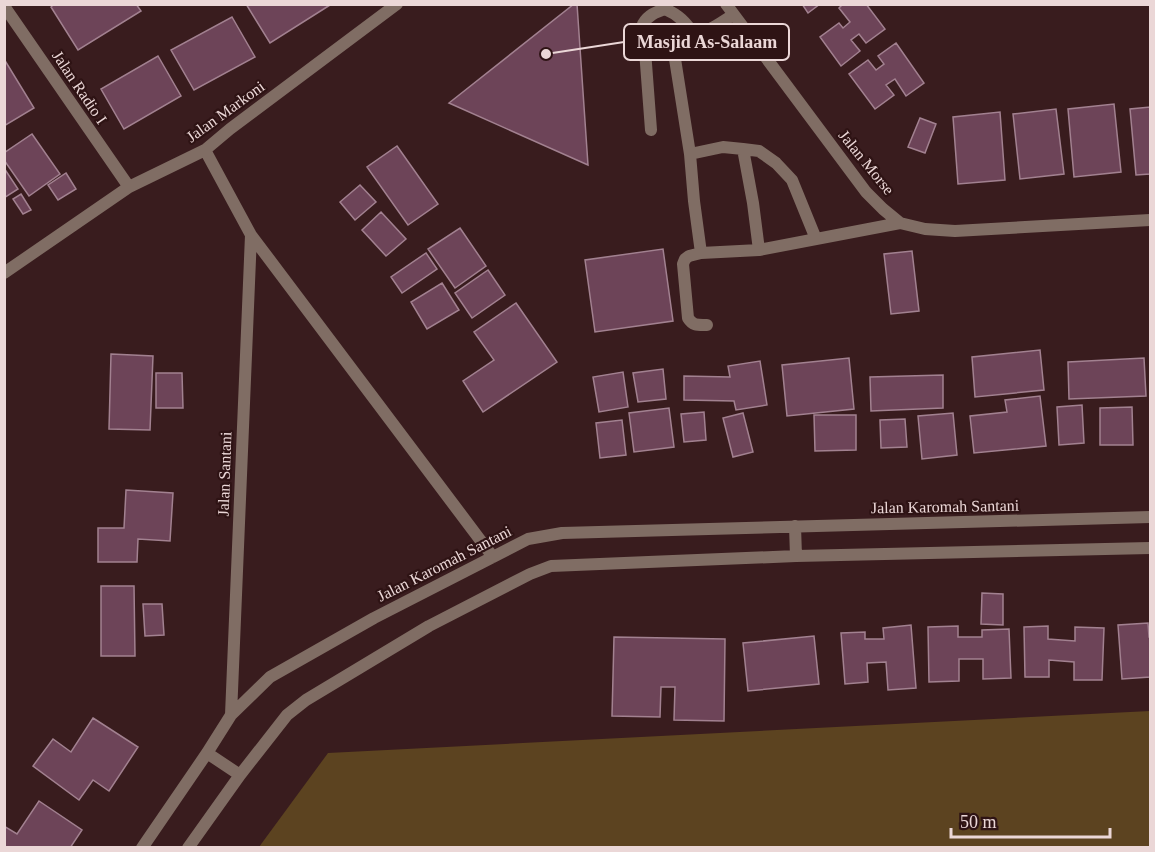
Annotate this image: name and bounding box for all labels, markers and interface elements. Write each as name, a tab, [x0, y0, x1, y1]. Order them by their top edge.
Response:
callout: Masjid As-Salaam	[624, 24, 789, 60]
text: Masjid As-Salaam	[637, 32, 777, 52]
street label: Jalan Radio I	[49, 48, 110, 127]
street label: Jalan Markoni	[183, 77, 268, 145]
street label: Jalan Morse	[836, 127, 898, 198]
street label: Jalan Santani	[215, 431, 234, 517]
street label: Jalan Karomah Santani	[871, 497, 1020, 516]
street label: Jalan Karomah Santani	[374, 522, 515, 605]
scale bar	[951, 801, 1110, 839]
text: 50 m	[960, 812, 997, 832]

